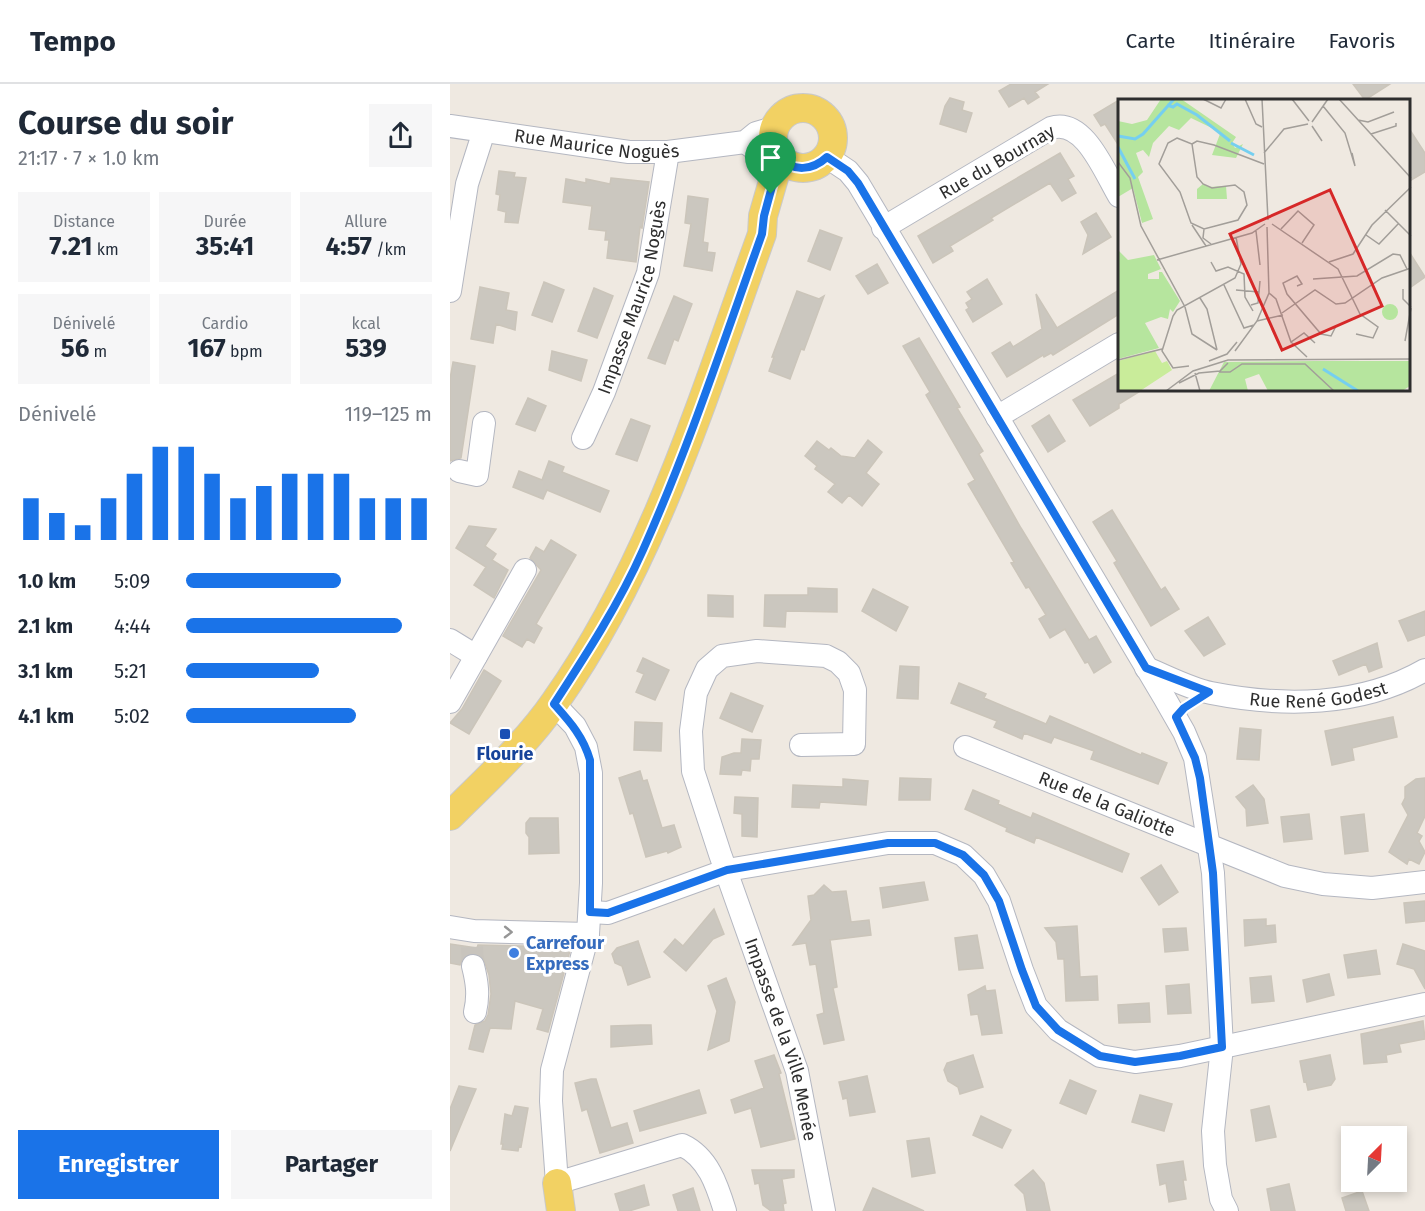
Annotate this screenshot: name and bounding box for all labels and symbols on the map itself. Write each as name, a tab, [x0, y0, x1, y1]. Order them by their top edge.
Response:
inset map	[1118, 99, 1410, 392]
street label: Rue du Bournay	[935, 120, 1059, 204]
street label: Rue Maurice Noguès	[513, 124, 680, 163]
pin	[745, 132, 796, 194]
street label: Impasse Maurice Noguès	[593, 199, 671, 397]
street label: Rue René Godest	[1248, 677, 1391, 713]
marker: Flourie	[498, 727, 512, 741]
place label: Flourie	[477, 743, 533, 765]
street label: Rue de la Galiotte	[1035, 767, 1178, 842]
one-way arrow	[504, 926, 513, 938]
place label: Carrefour Express	[526, 932, 605, 975]
street label: Impasse de la Ville Menée	[740, 935, 821, 1143]
marker: Carrefour Express	[507, 946, 521, 960]
north arrow	[1341, 1126, 1407, 1192]

